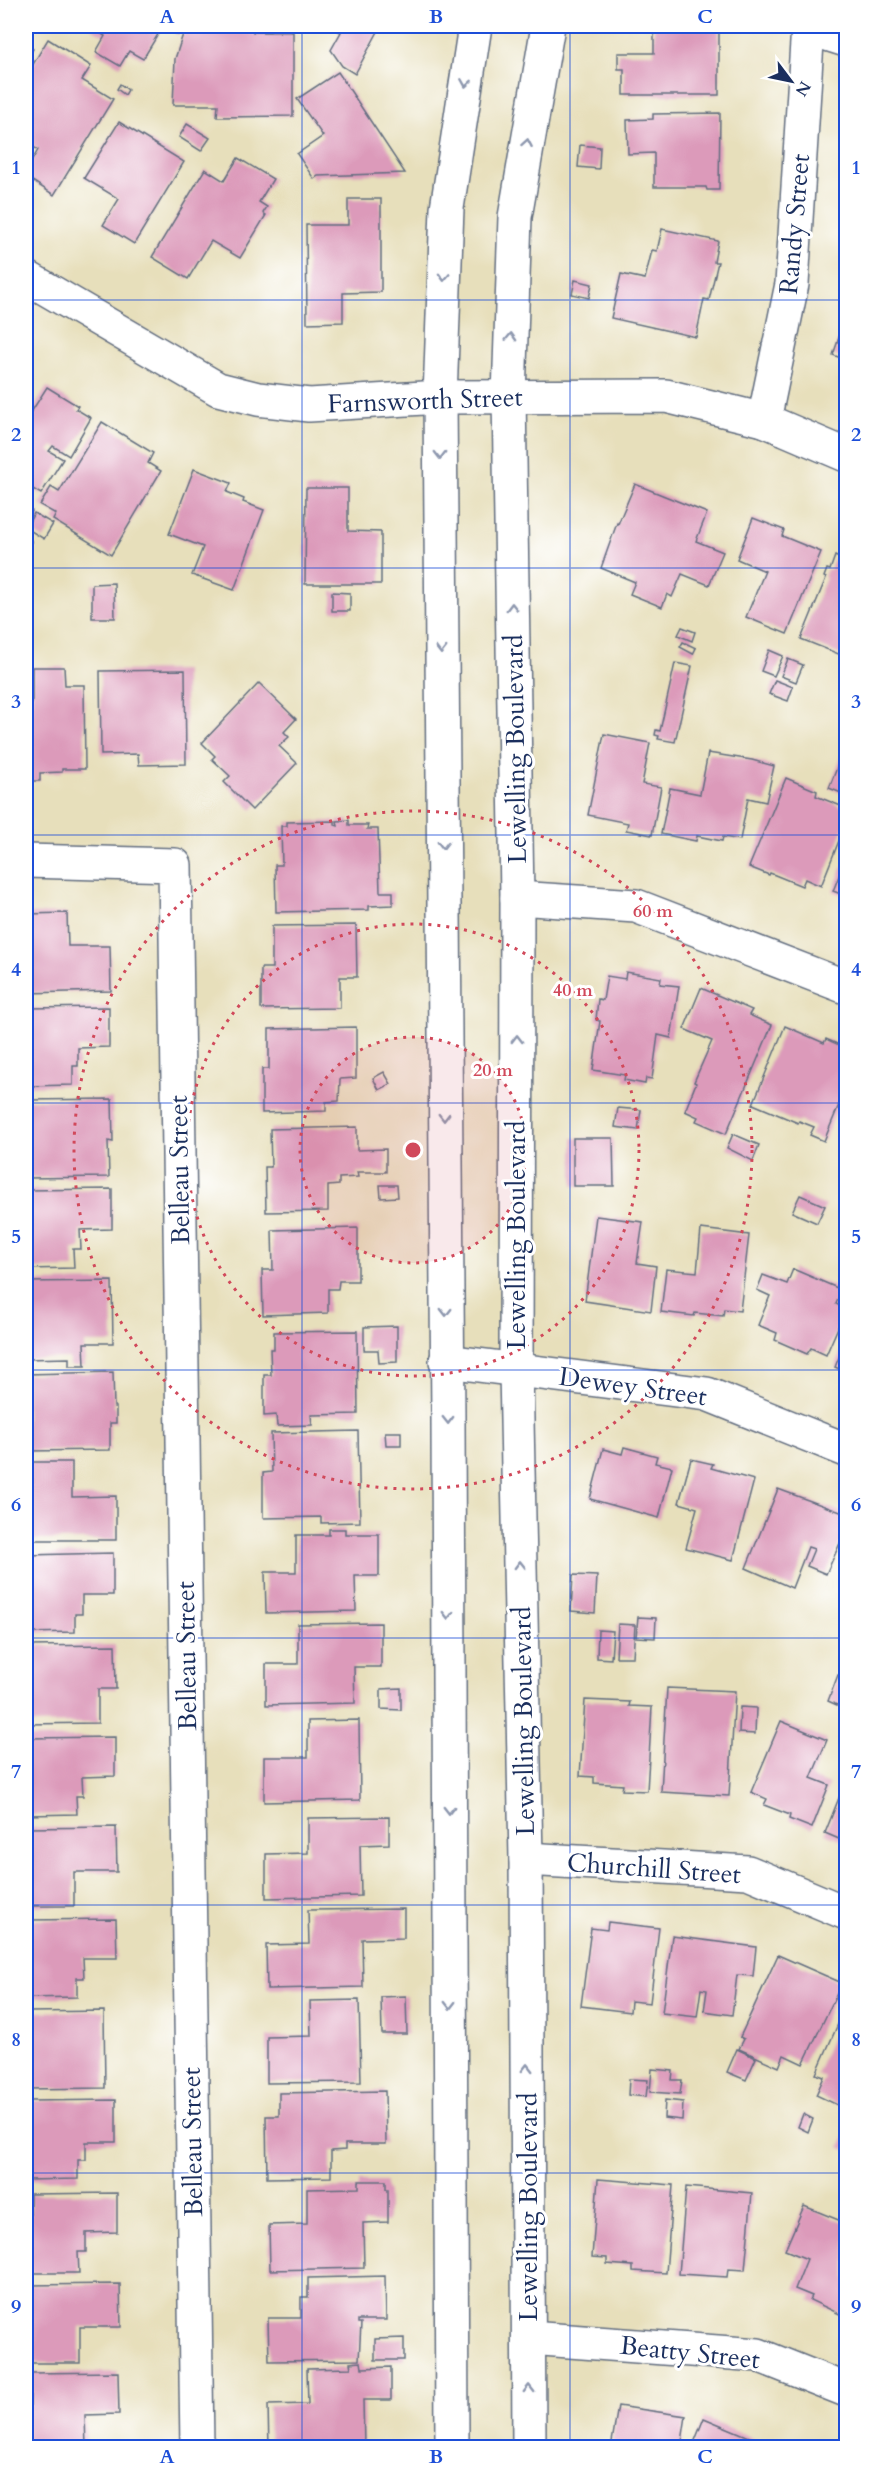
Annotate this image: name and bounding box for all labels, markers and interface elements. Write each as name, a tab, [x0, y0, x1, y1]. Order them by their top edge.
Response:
text: A	[159, 3, 175, 30]
text: B	[429, 3, 443, 30]
text: C	[697, 3, 713, 30]
north arrow	[761, 51, 821, 111]
text: N	[790, 77, 816, 100]
one-way arrow	[461, 79, 473, 88]
one-way arrow	[521, 139, 533, 148]
street label: Randy Street	[771, 152, 818, 296]
text: 1	[11, 154, 21, 181]
text: 1	[851, 154, 861, 181]
one-way arrow	[438, 272, 451, 281]
one-way arrow	[505, 333, 518, 342]
street label: Farnsworth Street	[327, 380, 523, 421]
text: 2	[11, 421, 21, 448]
text: 2	[851, 421, 861, 448]
one-way arrow	[434, 451, 446, 460]
one-way arrow	[506, 603, 519, 612]
street label: Lewelling Boulevard	[496, 634, 535, 864]
one-way arrow	[435, 646, 447, 655]
text: 3	[11, 688, 21, 715]
text: 3	[851, 688, 861, 715]
one-way arrow	[436, 841, 449, 850]
text: 60 m	[633, 899, 673, 924]
text: 4	[11, 956, 21, 983]
text: 4	[851, 956, 861, 983]
text: 40 m	[553, 978, 593, 1003]
one-way arrow	[511, 1035, 523, 1044]
text: 20 m	[473, 1058, 513, 1083]
street label: Belleau Street	[161, 1095, 198, 1245]
one-way arrow	[438, 1112, 450, 1121]
street label: Lewelling Boulevard	[499, 1120, 534, 1350]
centre of rings	[403, 1140, 423, 1160]
text: 5	[11, 1223, 21, 1250]
text: 5	[851, 1223, 861, 1250]
one-way arrow	[440, 1307, 452, 1316]
street label: Dewey Street	[557, 1359, 709, 1414]
one-way arrow	[442, 1415, 454, 1424]
text: 6	[11, 1491, 21, 1518]
text: 6	[851, 1491, 861, 1518]
one-way arrow	[514, 1560, 526, 1569]
street label: Belleau Street	[168, 1581, 205, 1731]
street label: Lewelling Boulevard	[504, 1606, 543, 1836]
one-way arrow	[442, 1610, 455, 1619]
text: 7	[11, 1758, 21, 1785]
text: 7	[851, 1758, 861, 1785]
one-way arrow	[443, 1805, 455, 1814]
street label: Churchill Street	[566, 1845, 742, 1892]
one-way arrow	[444, 2000, 456, 2009]
text: 8	[11, 2026, 21, 2053]
text: 8	[851, 2026, 861, 2053]
one-way arrow	[521, 2064, 533, 2073]
street label: Belleau Street	[174, 2067, 211, 2217]
street label: Lewelling Boulevard	[511, 2092, 546, 2322]
text: 9	[11, 2293, 21, 2320]
text: 9	[851, 2293, 861, 2320]
street label: Beatty Street	[618, 2328, 762, 2377]
one-way arrow	[523, 2385, 535, 2394]
text: A	[159, 2443, 175, 2470]
text: B	[429, 2443, 443, 2470]
text: C	[697, 2443, 713, 2470]

